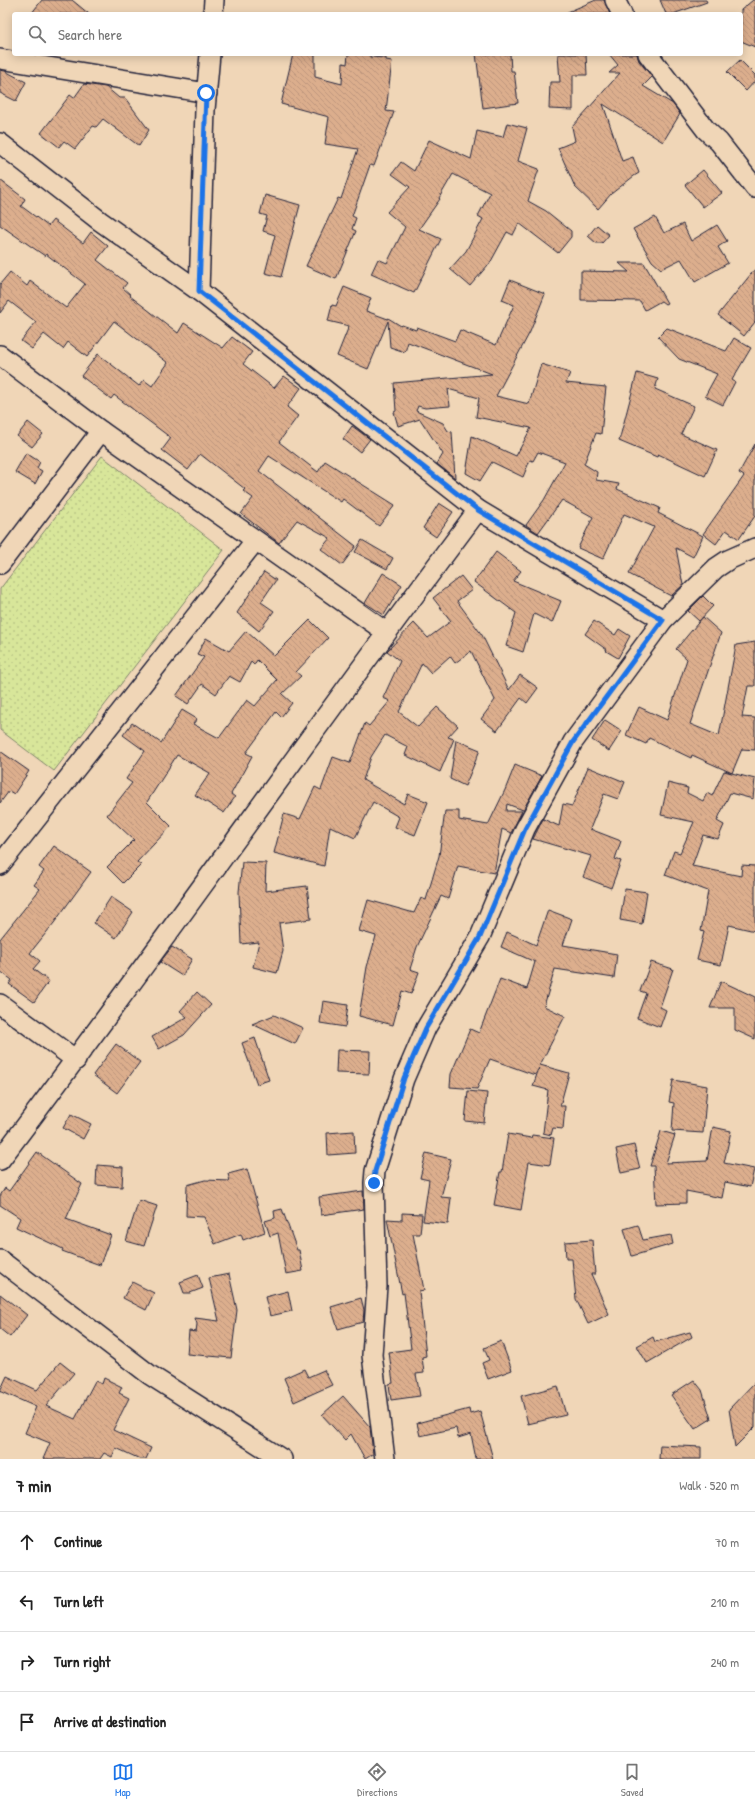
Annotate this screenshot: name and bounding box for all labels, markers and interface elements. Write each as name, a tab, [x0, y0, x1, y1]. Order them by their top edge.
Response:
search box	[12, 12, 743, 56]
icon: search	[26, 23, 48, 45]
text: Search here	[58, 24, 122, 45]
route start	[197, 84, 215, 102]
route end	[365, 1174, 383, 1192]
text: 7 min	[16, 1474, 51, 1497]
text: Walk · 520 m	[679, 1476, 739, 1494]
icon: ahead	[16, 1531, 38, 1553]
text: Continue	[54, 1531, 102, 1552]
text: 70 m	[715, 1533, 739, 1551]
icon: left	[16, 1591, 38, 1613]
text: Turn left	[54, 1591, 104, 1612]
text: 210 m	[711, 1593, 739, 1611]
icon: right	[16, 1651, 38, 1673]
text: Turn right	[54, 1651, 110, 1672]
text: 240 m	[710, 1653, 739, 1671]
icon: arrive	[16, 1711, 38, 1733]
text: Arrive at destination	[54, 1711, 166, 1732]
tab: Map	[112, 1761, 134, 1799]
tab: Directions	[357, 1761, 398, 1799]
tab: Saved	[621, 1761, 643, 1799]

